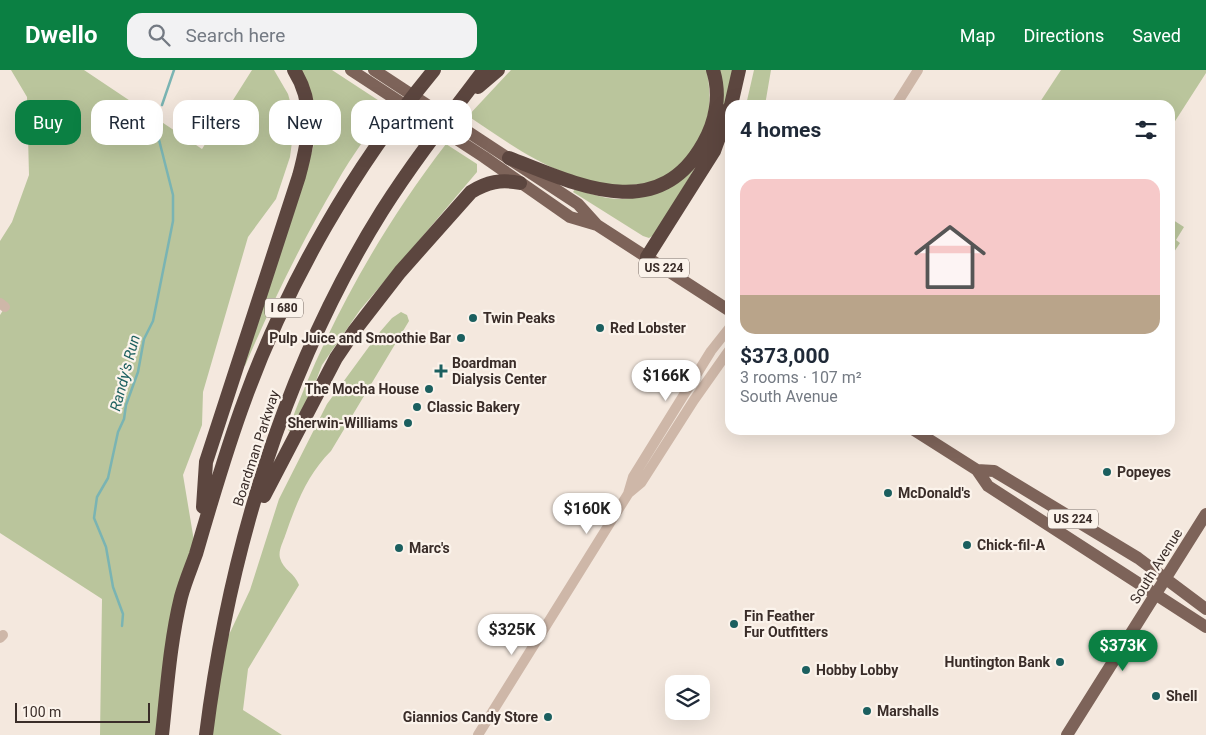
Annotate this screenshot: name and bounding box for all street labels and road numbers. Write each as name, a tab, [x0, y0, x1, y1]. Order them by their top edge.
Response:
road number: US 224	[639, 258, 689, 278]
road number: I 680	[265, 298, 303, 318]
street label: Boardman Parkway	[230, 388, 282, 508]
road number: US 224	[1048, 509, 1098, 528]
street label: South Avenue	[1127, 525, 1185, 607]

